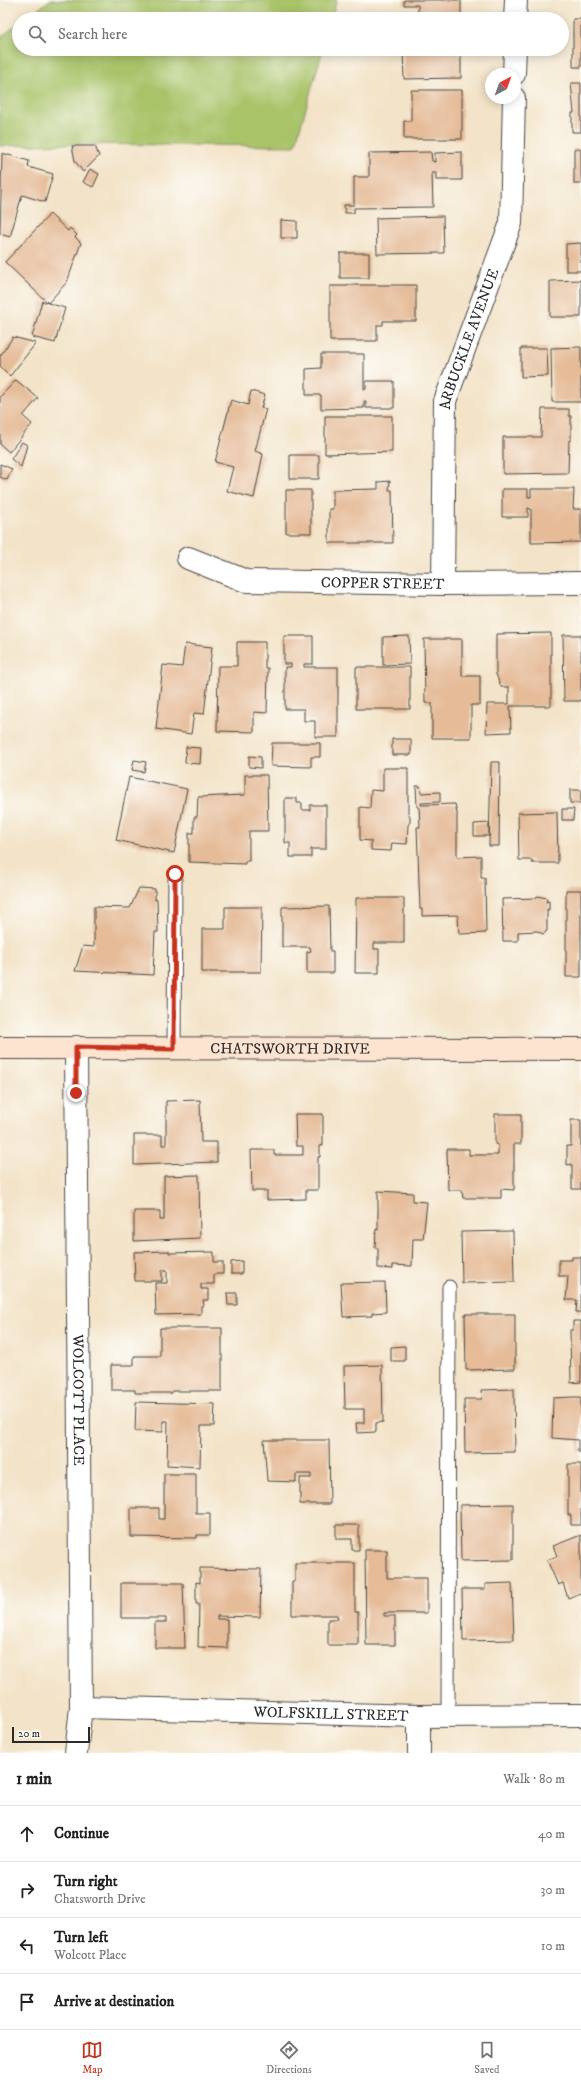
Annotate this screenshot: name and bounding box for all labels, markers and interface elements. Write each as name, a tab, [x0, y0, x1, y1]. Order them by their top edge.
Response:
search box	[12, 12, 569, 56]
icon: search	[26, 23, 48, 45]
text: Search here	[58, 25, 127, 44]
north arrow	[485, 68, 521, 104]
street label: ARBUCKLE AVENUE	[435, 265, 503, 410]
street label: COPPER STREET	[321, 573, 445, 594]
route start	[166, 865, 184, 883]
street label: CHATSWORTH DRIVE	[210, 1039, 370, 1058]
route end	[67, 1084, 85, 1102]
street label: WOLCOTT PLACE	[69, 1333, 89, 1466]
street label: WOLFSKILL STREET	[252, 1702, 409, 1725]
scale bar	[12, 1725, 90, 1744]
text: 20 m	[18, 1727, 40, 1741]
text: 1 min	[16, 1768, 52, 1790]
text: Walk · 80 m	[503, 1771, 565, 1787]
icon: ahead	[16, 1823, 38, 1845]
text: Continue	[54, 1824, 109, 1843]
text: 40 m	[538, 1826, 565, 1842]
text: Turn right	[54, 1872, 117, 1891]
icon: right	[16, 1879, 38, 1901]
text: 30 m	[541, 1882, 565, 1898]
text: Chatsworth Drive	[54, 1891, 146, 1907]
text: Turn left	[54, 1928, 108, 1947]
icon: left	[16, 1935, 38, 1957]
text: 10 m	[541, 1938, 565, 1954]
text: Wolcott Place	[54, 1947, 126, 1963]
icon: arrive	[16, 1991, 38, 2013]
text: Arrive at destination	[54, 1992, 174, 2011]
tab: Map	[81, 2039, 103, 2077]
tab: Directions	[266, 2039, 312, 2077]
tab: Saved	[474, 2039, 500, 2077]

